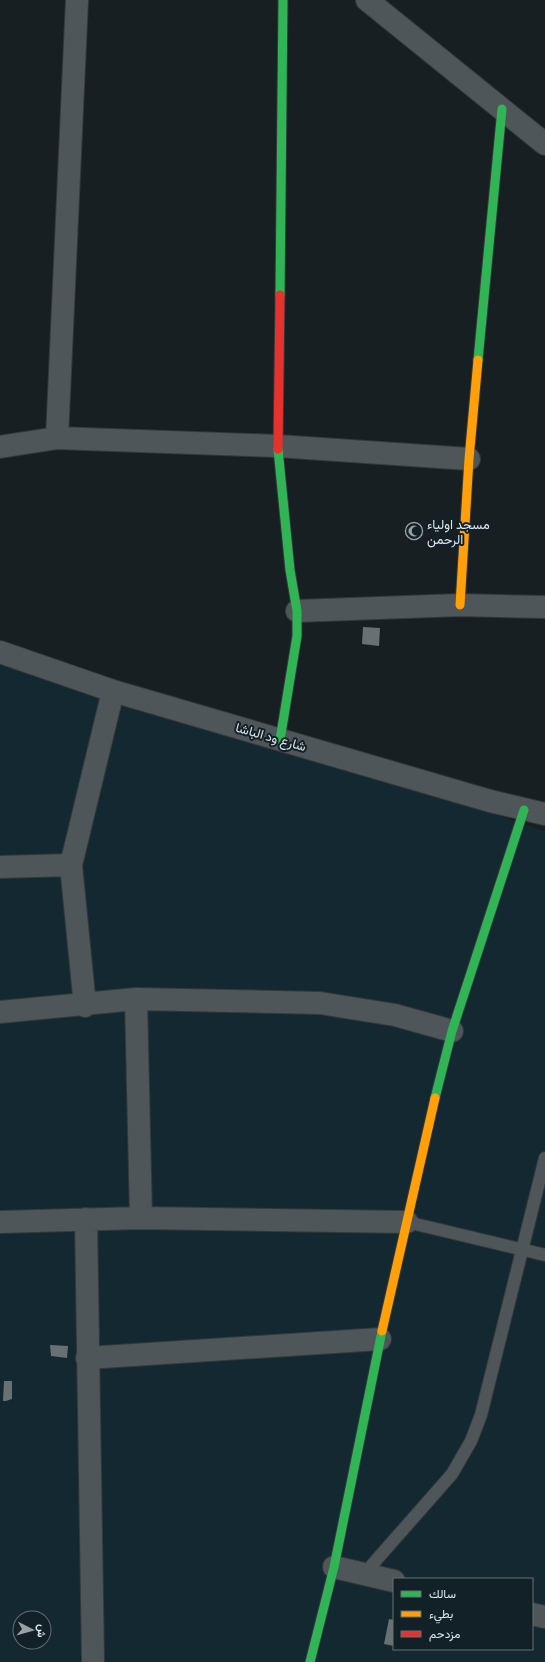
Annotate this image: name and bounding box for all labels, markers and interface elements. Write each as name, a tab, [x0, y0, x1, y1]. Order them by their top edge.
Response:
place label: مسجد اولياء الرحمن	[427, 517, 490, 548]
mosque icon: مسجد اولياء الرحمن	[404, 521, 424, 541]
street label: شارع ود الباشا	[233, 720, 308, 756]
legend	[393, 1578, 533, 1650]
text: سالك	[429, 1587, 456, 1601]
text: بطيء	[429, 1607, 453, 1624]
north arrow	[12, 1610, 52, 1650]
text: ش	[34, 1624, 49, 1638]
text: مزدحم	[429, 1627, 460, 1642]

